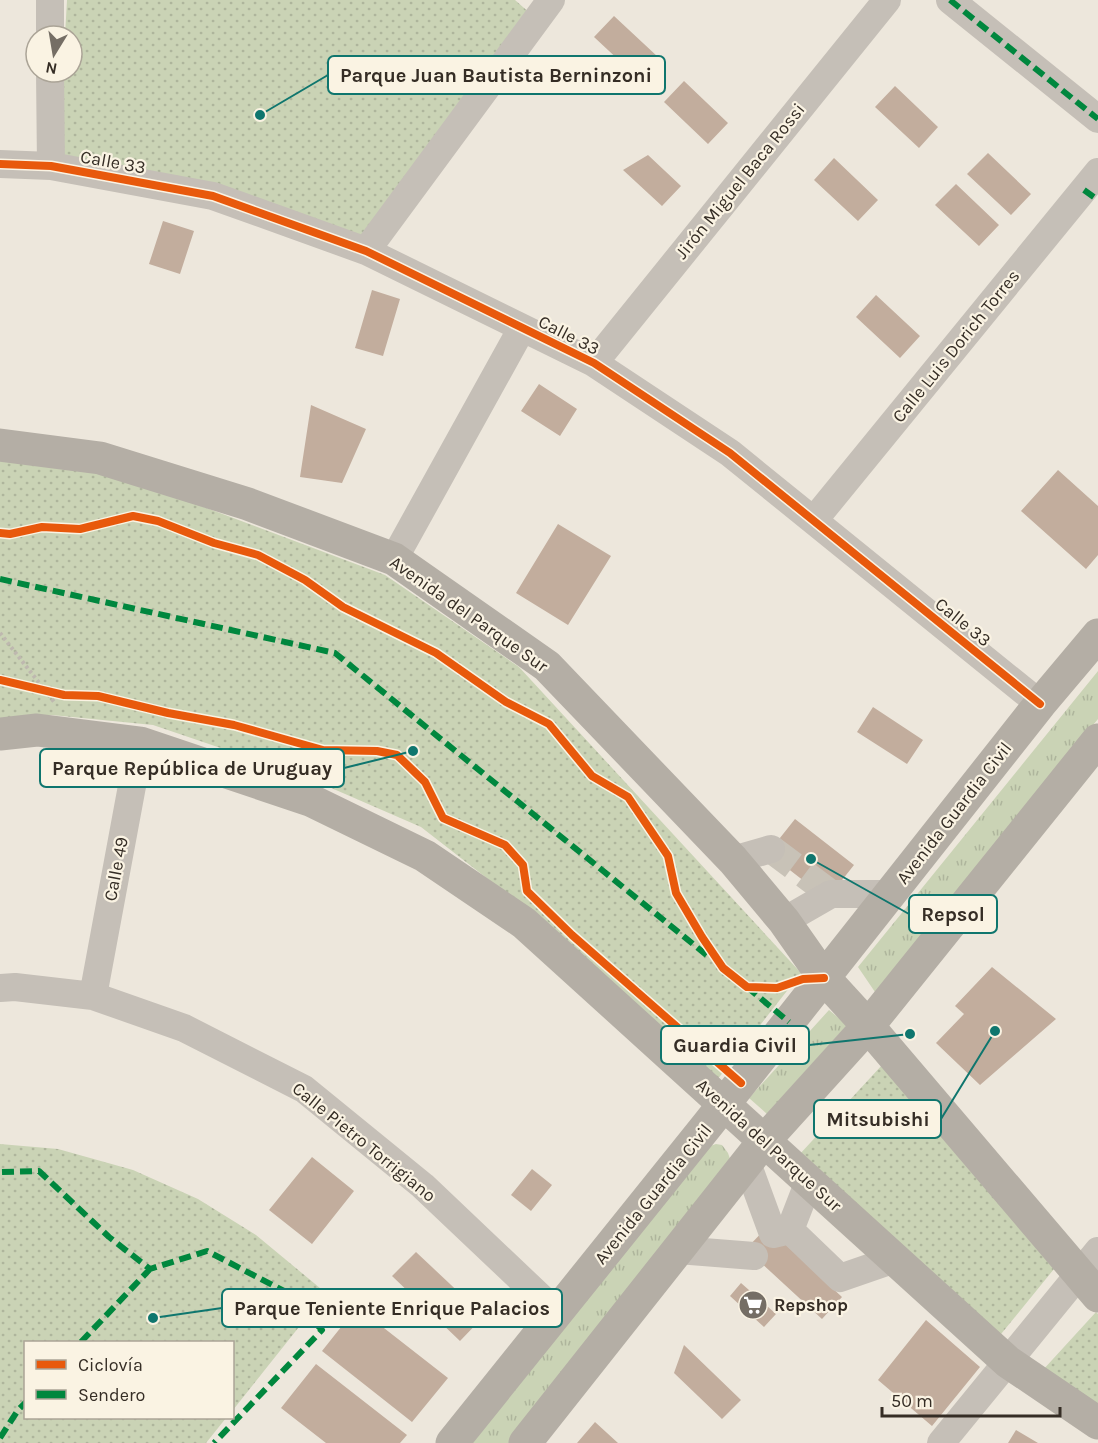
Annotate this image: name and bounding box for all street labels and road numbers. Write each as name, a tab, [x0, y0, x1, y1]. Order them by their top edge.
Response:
street label: Jirón Miguel Baca Rossi	[670, 99, 810, 263]
street label: Calle 33	[79, 145, 147, 179]
street label: Calle Luis Dorich Torres	[888, 265, 1024, 427]
street label: Calle 33	[535, 310, 603, 360]
street label: Avenida del Parque Sur	[386, 551, 553, 677]
street label: Calle 33	[931, 593, 995, 651]
street label: Avenida Guardia Civil	[892, 738, 1016, 888]
street label: Calle 49	[99, 835, 133, 903]
street label: Avenida del Parque Sur	[692, 1074, 847, 1216]
street label: Calle Pietro Torrigiano	[288, 1077, 440, 1207]
street label: Avenida Guardia Civil	[590, 1119, 716, 1269]

